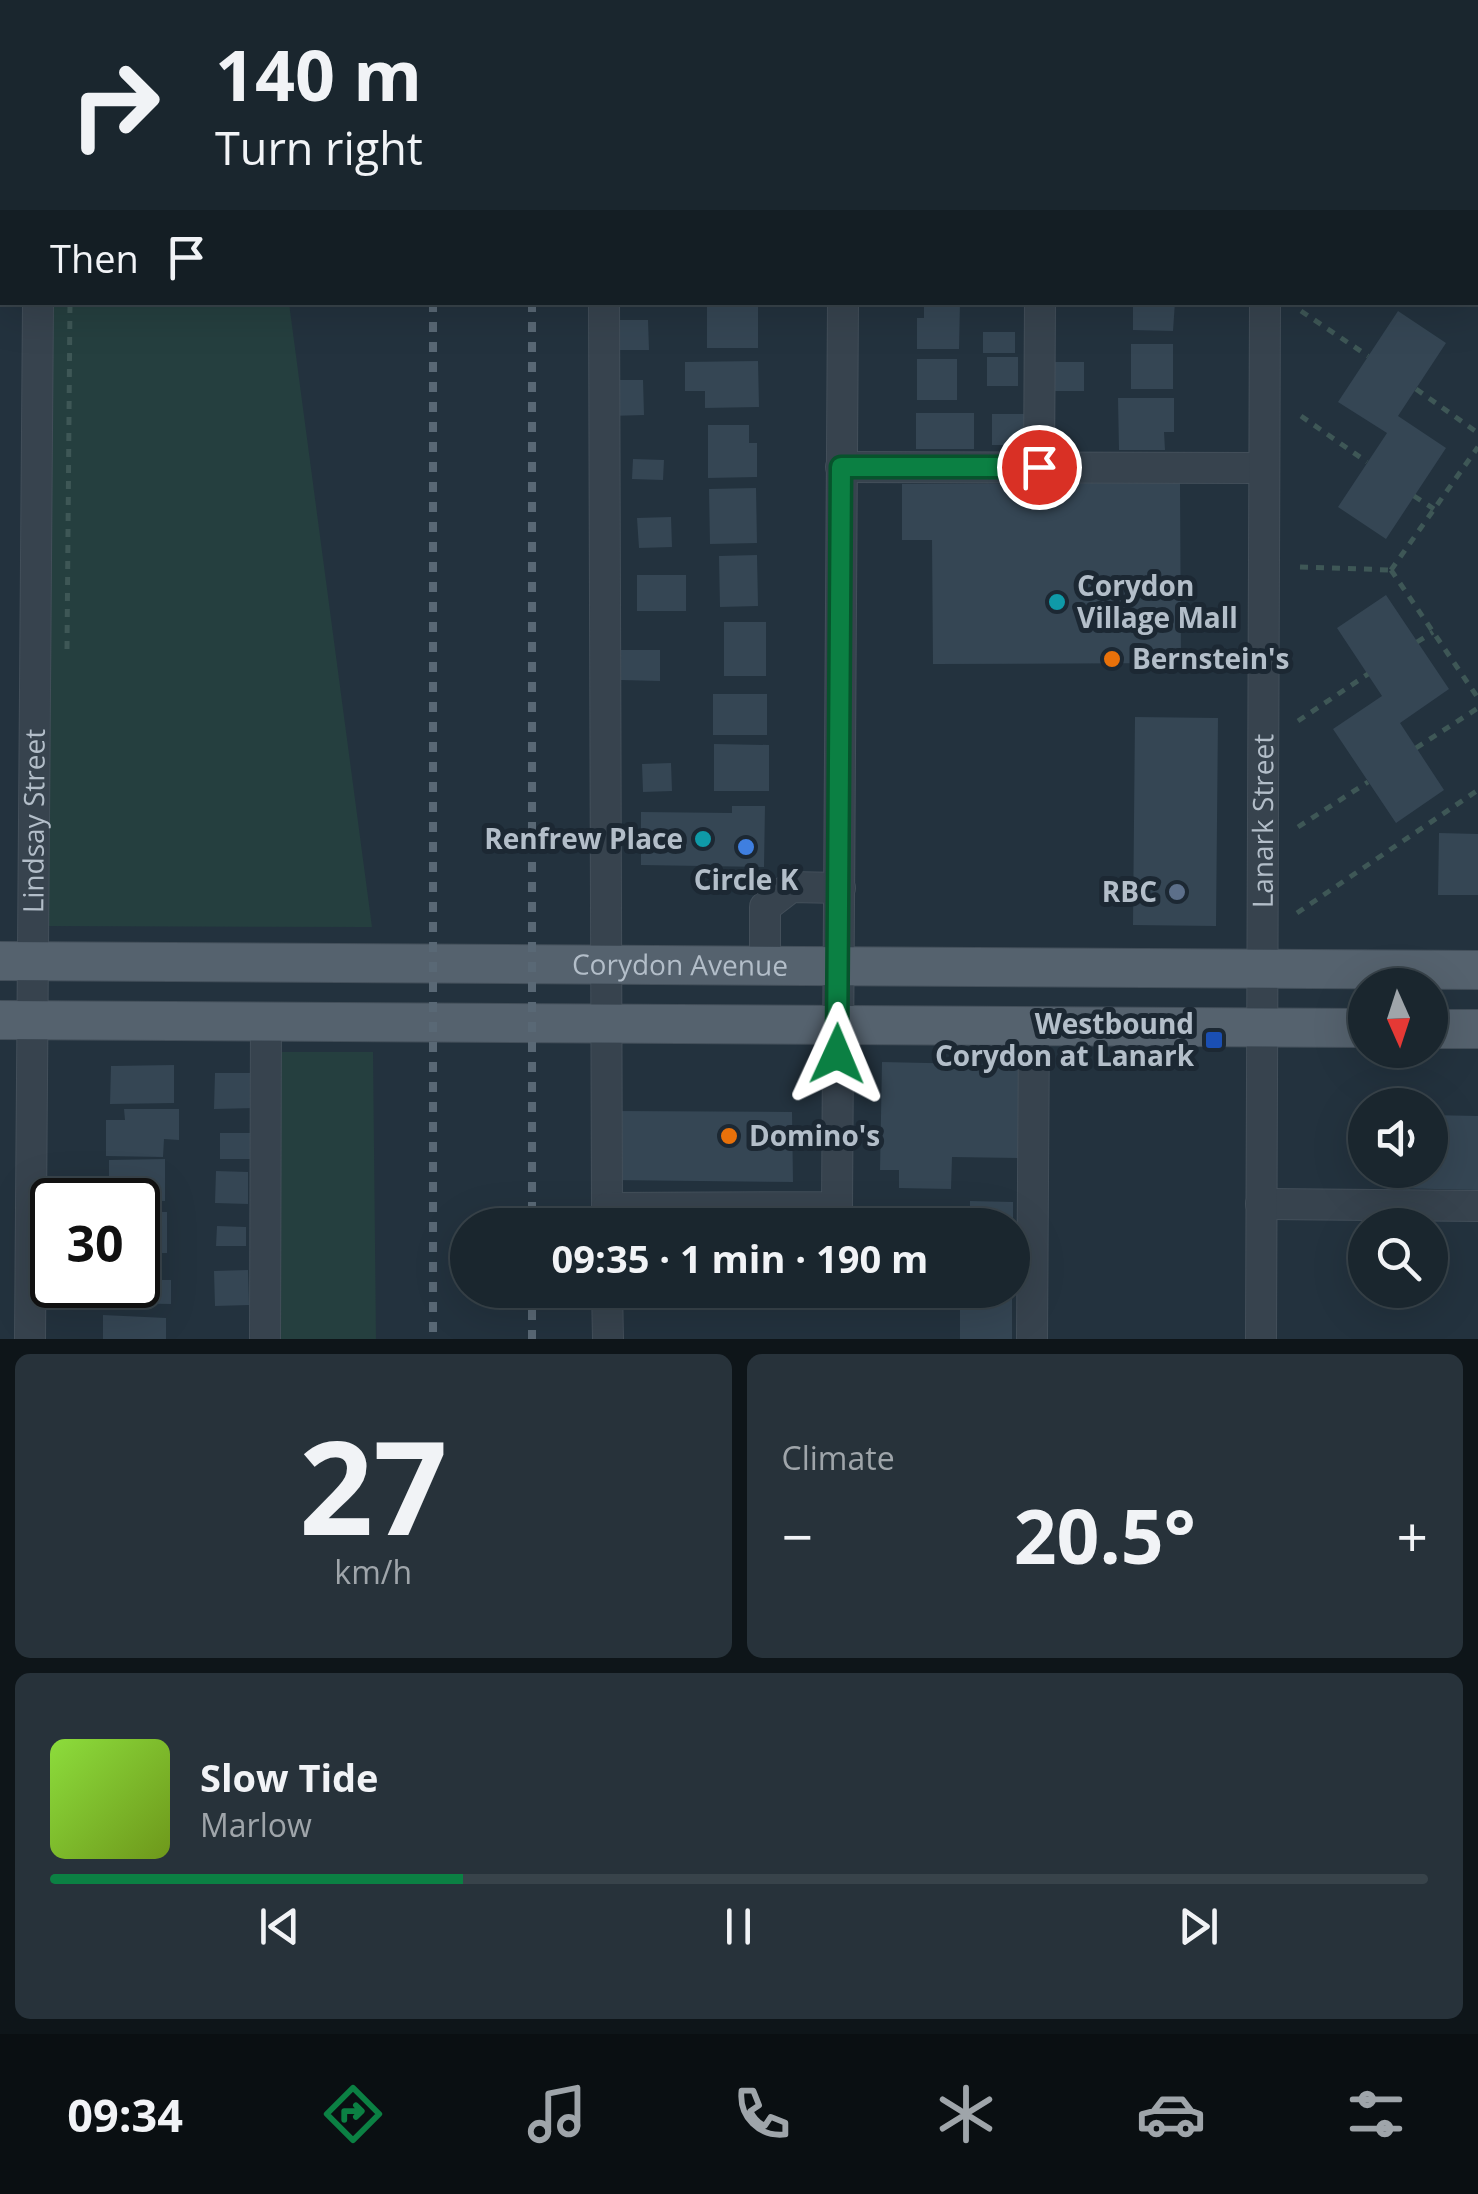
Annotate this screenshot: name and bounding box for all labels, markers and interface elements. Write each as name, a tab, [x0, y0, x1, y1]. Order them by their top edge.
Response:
text: 140 m	[215, 26, 422, 122]
icon: right	[50, 40, 180, 170]
text: Turn right	[215, 117, 423, 178]
icon: arrive	[159, 230, 214, 285]
text: Then	[50, 232, 139, 284]
pin	[997, 425, 1082, 510]
icon: arrive	[1012, 440, 1067, 495]
place label: Corydon Village Mall	[1077, 566, 1238, 636]
marker: Corydon Village Mall	[1046, 591, 1068, 613]
place label: Bernstein's	[1132, 639, 1289, 677]
marker: Bernstein's	[1101, 648, 1123, 670]
street label: Lindsay Street	[13, 729, 53, 913]
street label: Lanark Street	[1243, 734, 1281, 908]
place label: Renfrew Place	[484, 819, 683, 857]
marker: Renfrew Place	[692, 828, 714, 850]
marker: Circle K	[735, 836, 757, 858]
place label: Circle K	[694, 860, 799, 898]
place label: RBC	[1102, 872, 1157, 910]
marker: RBC	[1166, 881, 1188, 903]
street label: Corydon Avenue	[572, 944, 788, 984]
north arrow	[1348, 968, 1448, 1068]
map controls	[1348, 968, 1448, 1308]
position arrow	[785, 1002, 889, 1106]
place label: Westbound Corydon at Lanark	[935, 1004, 1195, 1074]
marker: Westbound Corydon at Lanark	[1203, 1029, 1225, 1051]
button: sound	[1348, 1088, 1448, 1188]
place label: Domino's	[749, 1116, 880, 1154]
marker: Domino's	[718, 1125, 740, 1147]
speed limit sign: 30	[30, 1178, 160, 1308]
button: search	[1348, 1208, 1448, 1308]
text: 09:35 · 1 min · 190 m	[552, 1232, 928, 1284]
text: 27	[299, 1396, 448, 1573]
text: Climate	[782, 1436, 895, 1479]
text: 20.5°	[1014, 1484, 1196, 1586]
text: −	[782, 1498, 813, 1573]
text: +	[1397, 1498, 1428, 1573]
text: km/h	[334, 1550, 412, 1593]
text: Slow Tide	[200, 1751, 379, 1803]
text: Marlow	[200, 1803, 312, 1846]
icon: previous	[252, 1899, 307, 1954]
icon: pause	[711, 1899, 766, 1954]
icon: next	[1171, 1899, 1226, 1954]
icon: directions	[318, 2079, 388, 2149]
icon: music	[522, 2079, 592, 2149]
icon: phone	[727, 2079, 797, 2149]
icon: climate	[931, 2079, 1001, 2149]
icon: car	[1136, 2079, 1206, 2149]
icon: filters	[1341, 2079, 1411, 2149]
text: 09:34	[67, 2084, 183, 2145]

